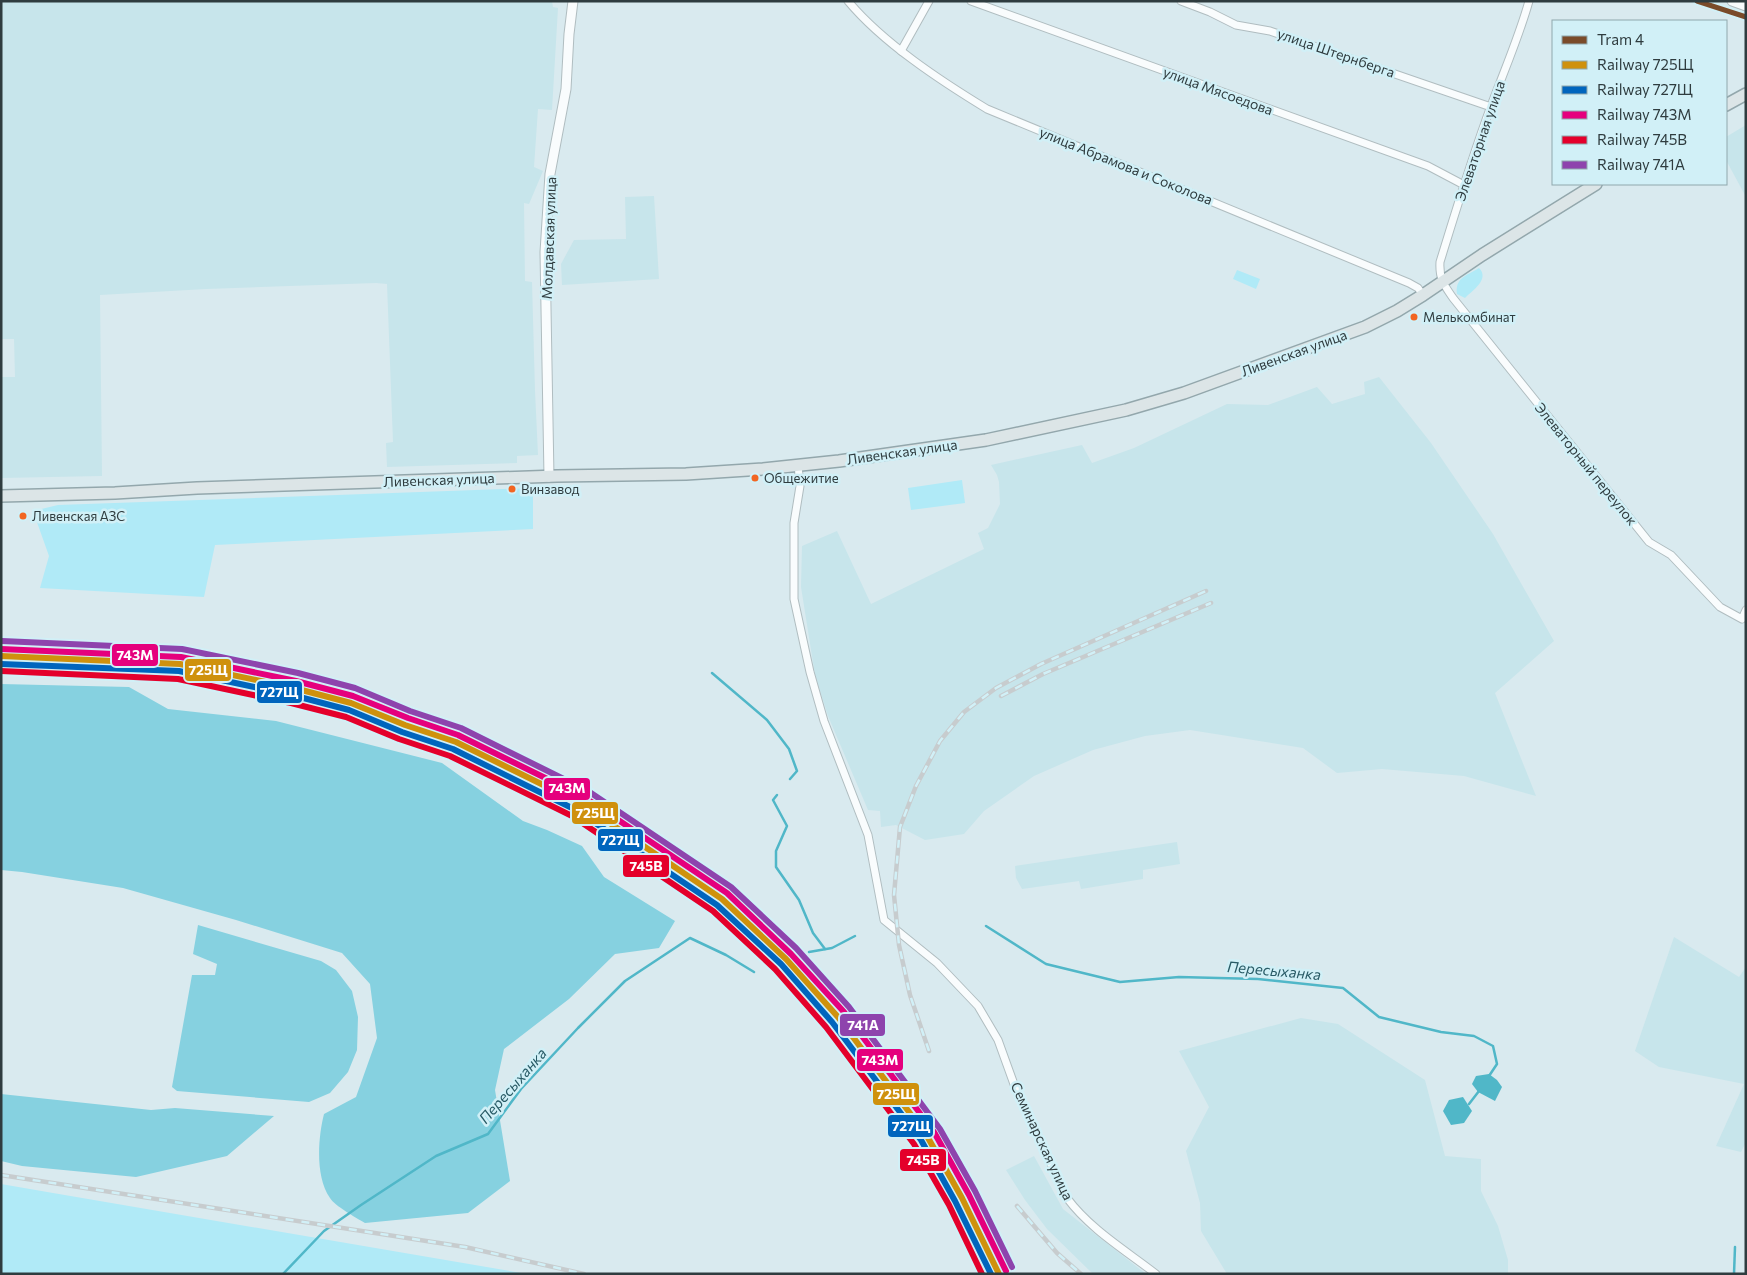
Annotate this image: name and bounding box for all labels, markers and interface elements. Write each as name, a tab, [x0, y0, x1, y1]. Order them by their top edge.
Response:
legend	[1552, 20, 1727, 185]
street label: улица Штернберга	[1275, 24, 1397, 81]
text: Tram 4	[1597, 30, 1644, 48]
text: Railway 725Щ	[1597, 55, 1694, 73]
street label: улица Мясоедова	[1161, 63, 1275, 118]
street label: Элеваторная улица	[1451, 78, 1508, 203]
text: Railway 727Щ	[1597, 80, 1693, 98]
text: Railway 743М	[1597, 105, 1692, 123]
street label: улица Абрамова и Соколова	[1037, 123, 1215, 208]
text: Railway 745В	[1597, 130, 1687, 148]
text: Railway 741А	[1597, 155, 1685, 173]
street label: Молдавская улица	[538, 176, 559, 300]
place label: Мелькомбинат	[1423, 309, 1516, 325]
marker: Мелькомбинат	[1409, 312, 1419, 322]
street label: Ливенская улица	[1239, 326, 1349, 380]
street label: Элеваторный переулок	[1532, 399, 1641, 529]
street label: Ливенская улица	[846, 435, 958, 468]
street label: Ливенская улица	[383, 469, 495, 490]
place label: Общежитие	[764, 470, 839, 486]
marker: Общежитие	[750, 473, 760, 483]
place label: Винзавод	[521, 481, 580, 497]
marker: Винзавод	[507, 484, 517, 494]
place label: Ливенская АЗС	[32, 508, 125, 524]
marker: Ливенская АЗС	[18, 511, 28, 521]
line badge: 743М	[111, 643, 159, 667]
text: 743М	[116, 646, 154, 663]
line badge: 725Щ	[184, 658, 232, 682]
text: 725Щ	[188, 661, 228, 678]
line badge: 727Щ	[256, 680, 303, 704]
text: 727Щ	[260, 683, 299, 700]
line badge: 743М	[543, 777, 591, 801]
text: 743М	[548, 779, 586, 796]
line badge: 725Щ	[571, 801, 619, 825]
text: 725Щ	[575, 804, 615, 821]
line badge: 727Щ	[597, 828, 644, 852]
text: 727Щ	[601, 831, 640, 848]
line badge: 745В	[622, 854, 670, 878]
text: 745В	[630, 857, 662, 874]
water label: Пересыханка	[1226, 957, 1322, 983]
line badge: 741А	[839, 1013, 886, 1037]
text: 741А	[847, 1016, 879, 1033]
water label: Пересыханка	[475, 1044, 550, 1127]
line badge: 743М	[856, 1048, 904, 1072]
text: 743М	[861, 1051, 899, 1068]
street label: Семинарская улица	[1008, 1079, 1077, 1203]
line badge: 725Щ	[872, 1082, 920, 1106]
text: 725Щ	[876, 1085, 916, 1102]
line badge: 727Щ	[887, 1114, 934, 1138]
text: 727Щ	[892, 1117, 931, 1134]
line badge: 745В	[899, 1148, 947, 1172]
text: 745В	[907, 1151, 939, 1168]

